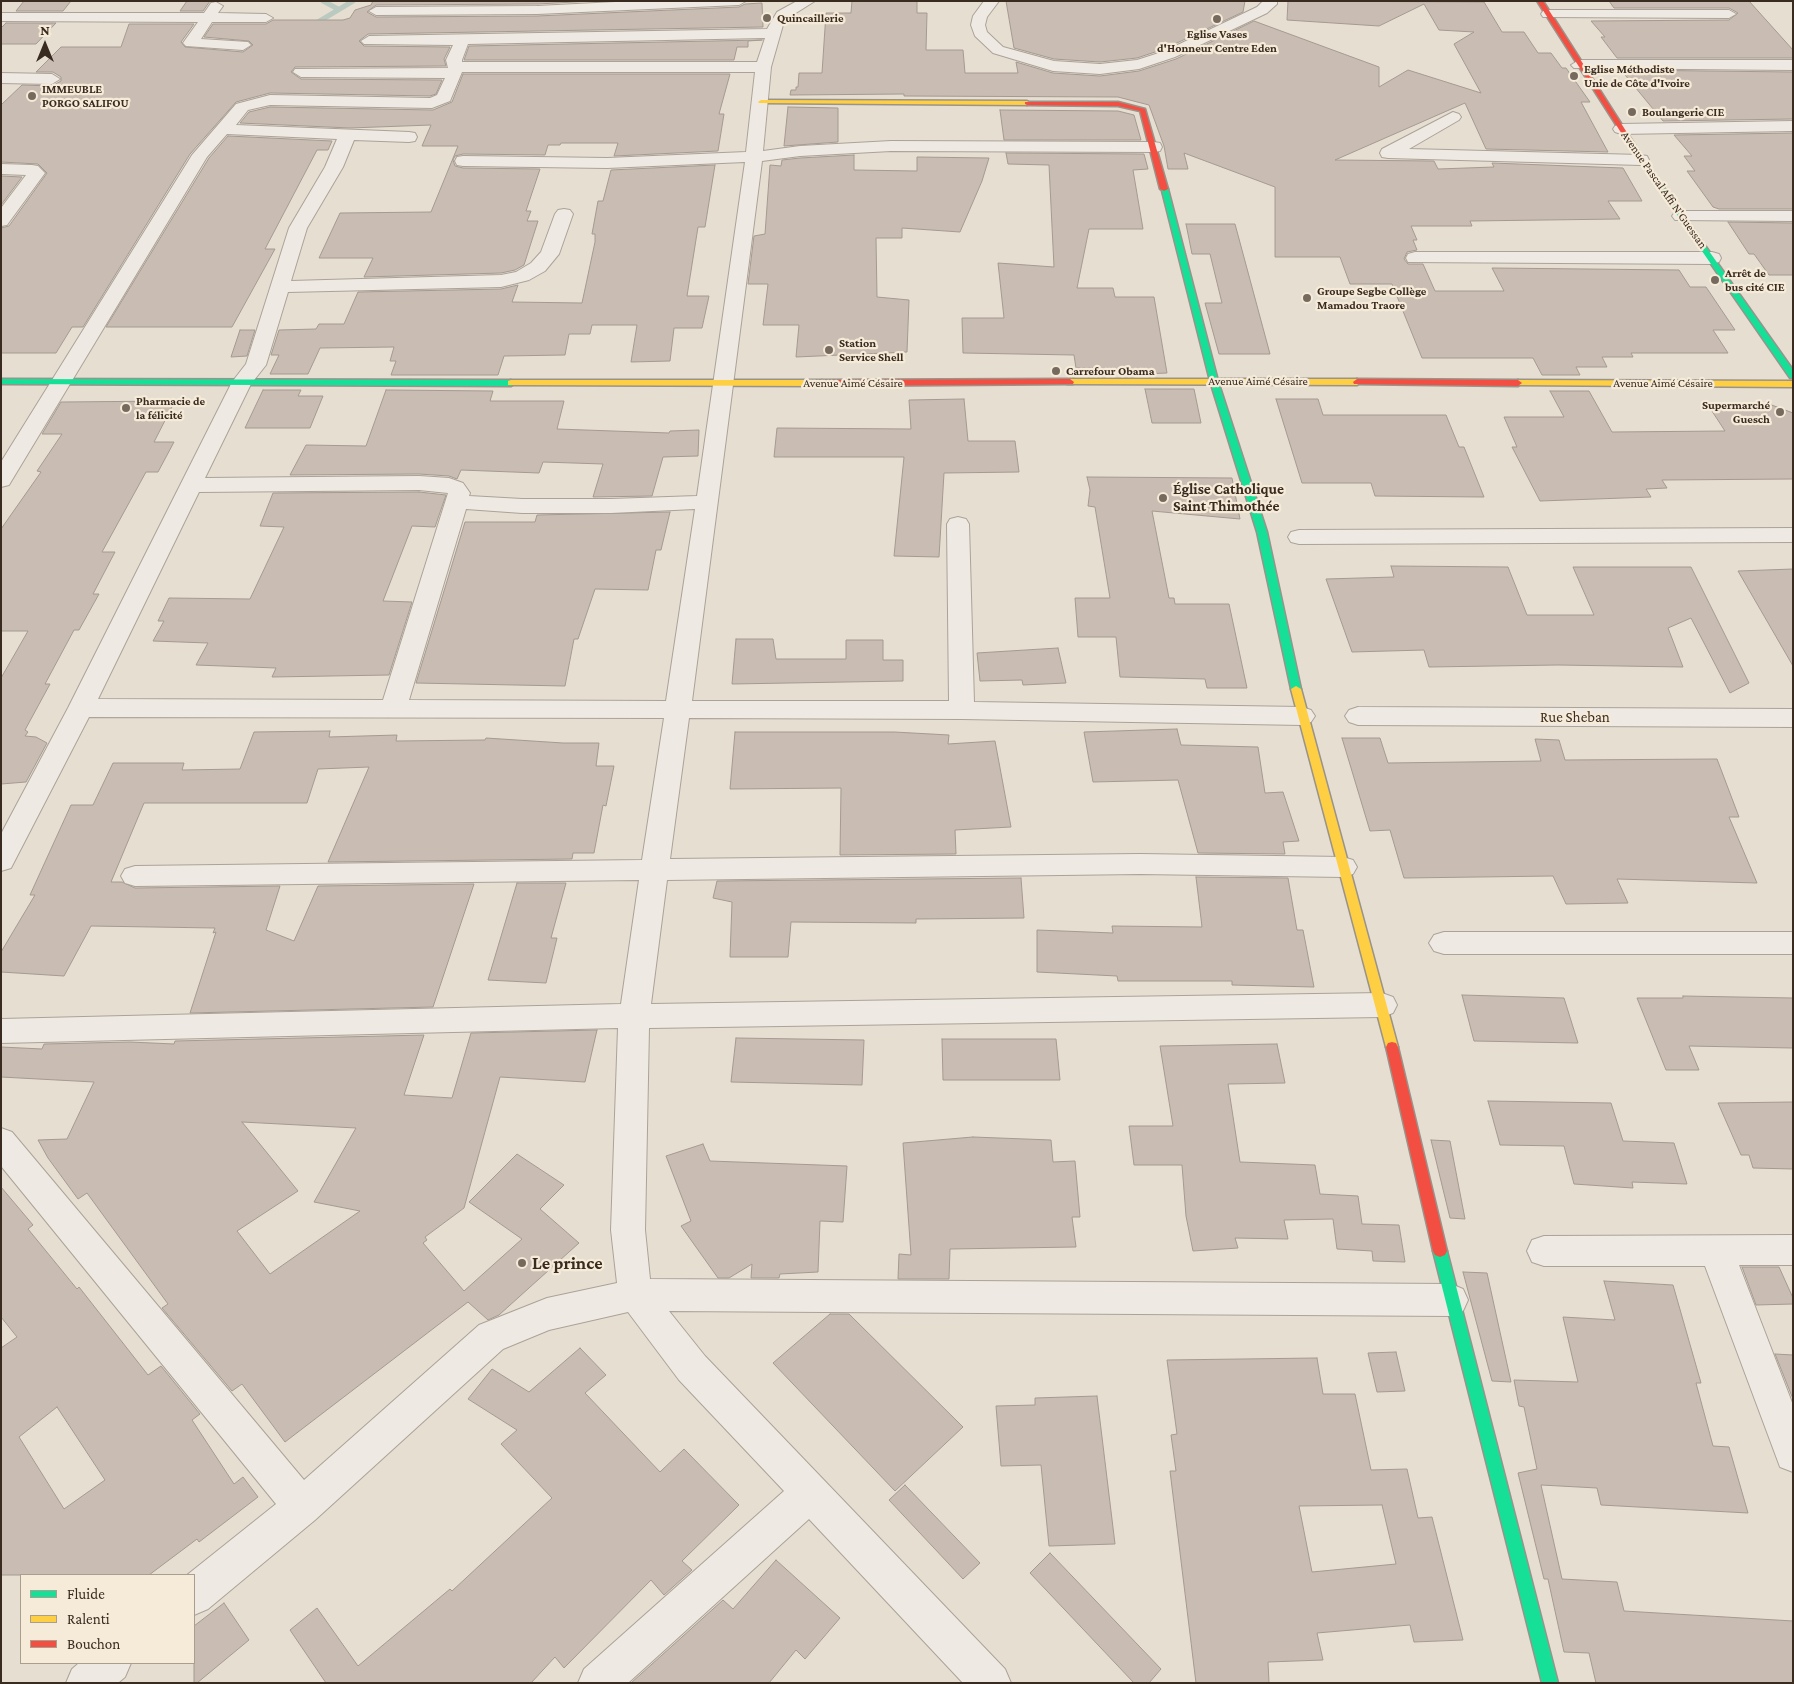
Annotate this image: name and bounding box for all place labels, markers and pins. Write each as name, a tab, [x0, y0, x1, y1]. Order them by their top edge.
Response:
place label: Quincaillerie	[777, 11, 844, 25]
marker: Quincaillerie	[761, 12, 773, 24]
marker: Eglise Vases d'Honneur Centre Eden	[1211, 13, 1223, 25]
place label: Eglise Vases d'Honneur Centre Eden	[1157, 27, 1277, 55]
place label: Eglise Méthodiste Unie de Côte d'Ivoire	[1584, 62, 1690, 90]
marker: Eglise Méthodiste Unie de Côte d'Ivoire	[1568, 70, 1580, 82]
place label: IMMEUBLE PORGO SALIFOU	[42, 82, 129, 110]
marker: IMMEUBLE PORGO SALIFOU	[26, 90, 38, 102]
place label: Boulangerie CIE	[1642, 105, 1724, 119]
marker: Boulangerie CIE	[1626, 106, 1638, 118]
place label: Arrêt de bus cité CIE	[1725, 266, 1785, 294]
marker: Arrêt de bus cité CIE	[1709, 274, 1721, 286]
place label: Groupe Segbe Collège Mamadou Traore	[1317, 284, 1426, 312]
marker: Groupe Segbe Collège Mamadou Traore	[1301, 292, 1313, 304]
place label: Station Service Shell	[839, 336, 904, 364]
marker: Station Service Shell	[823, 344, 835, 356]
place label: Carrefour Obama	[1066, 364, 1155, 378]
marker: Carrefour Obama	[1050, 365, 1062, 377]
place label: Pharmacie de la félicité	[136, 394, 205, 422]
place label: Supermarché Guesch	[1702, 398, 1770, 426]
marker: Pharmacie de la félicité	[120, 402, 132, 414]
marker: Supermarché Guesch	[1774, 406, 1786, 418]
place label: Église Catholique Saint Thimothée	[1173, 480, 1284, 515]
marker: Église Catholique Saint Thimothée	[1157, 492, 1169, 504]
place label: Le prince	[532, 1252, 603, 1274]
marker: Le prince	[516, 1257, 528, 1269]

